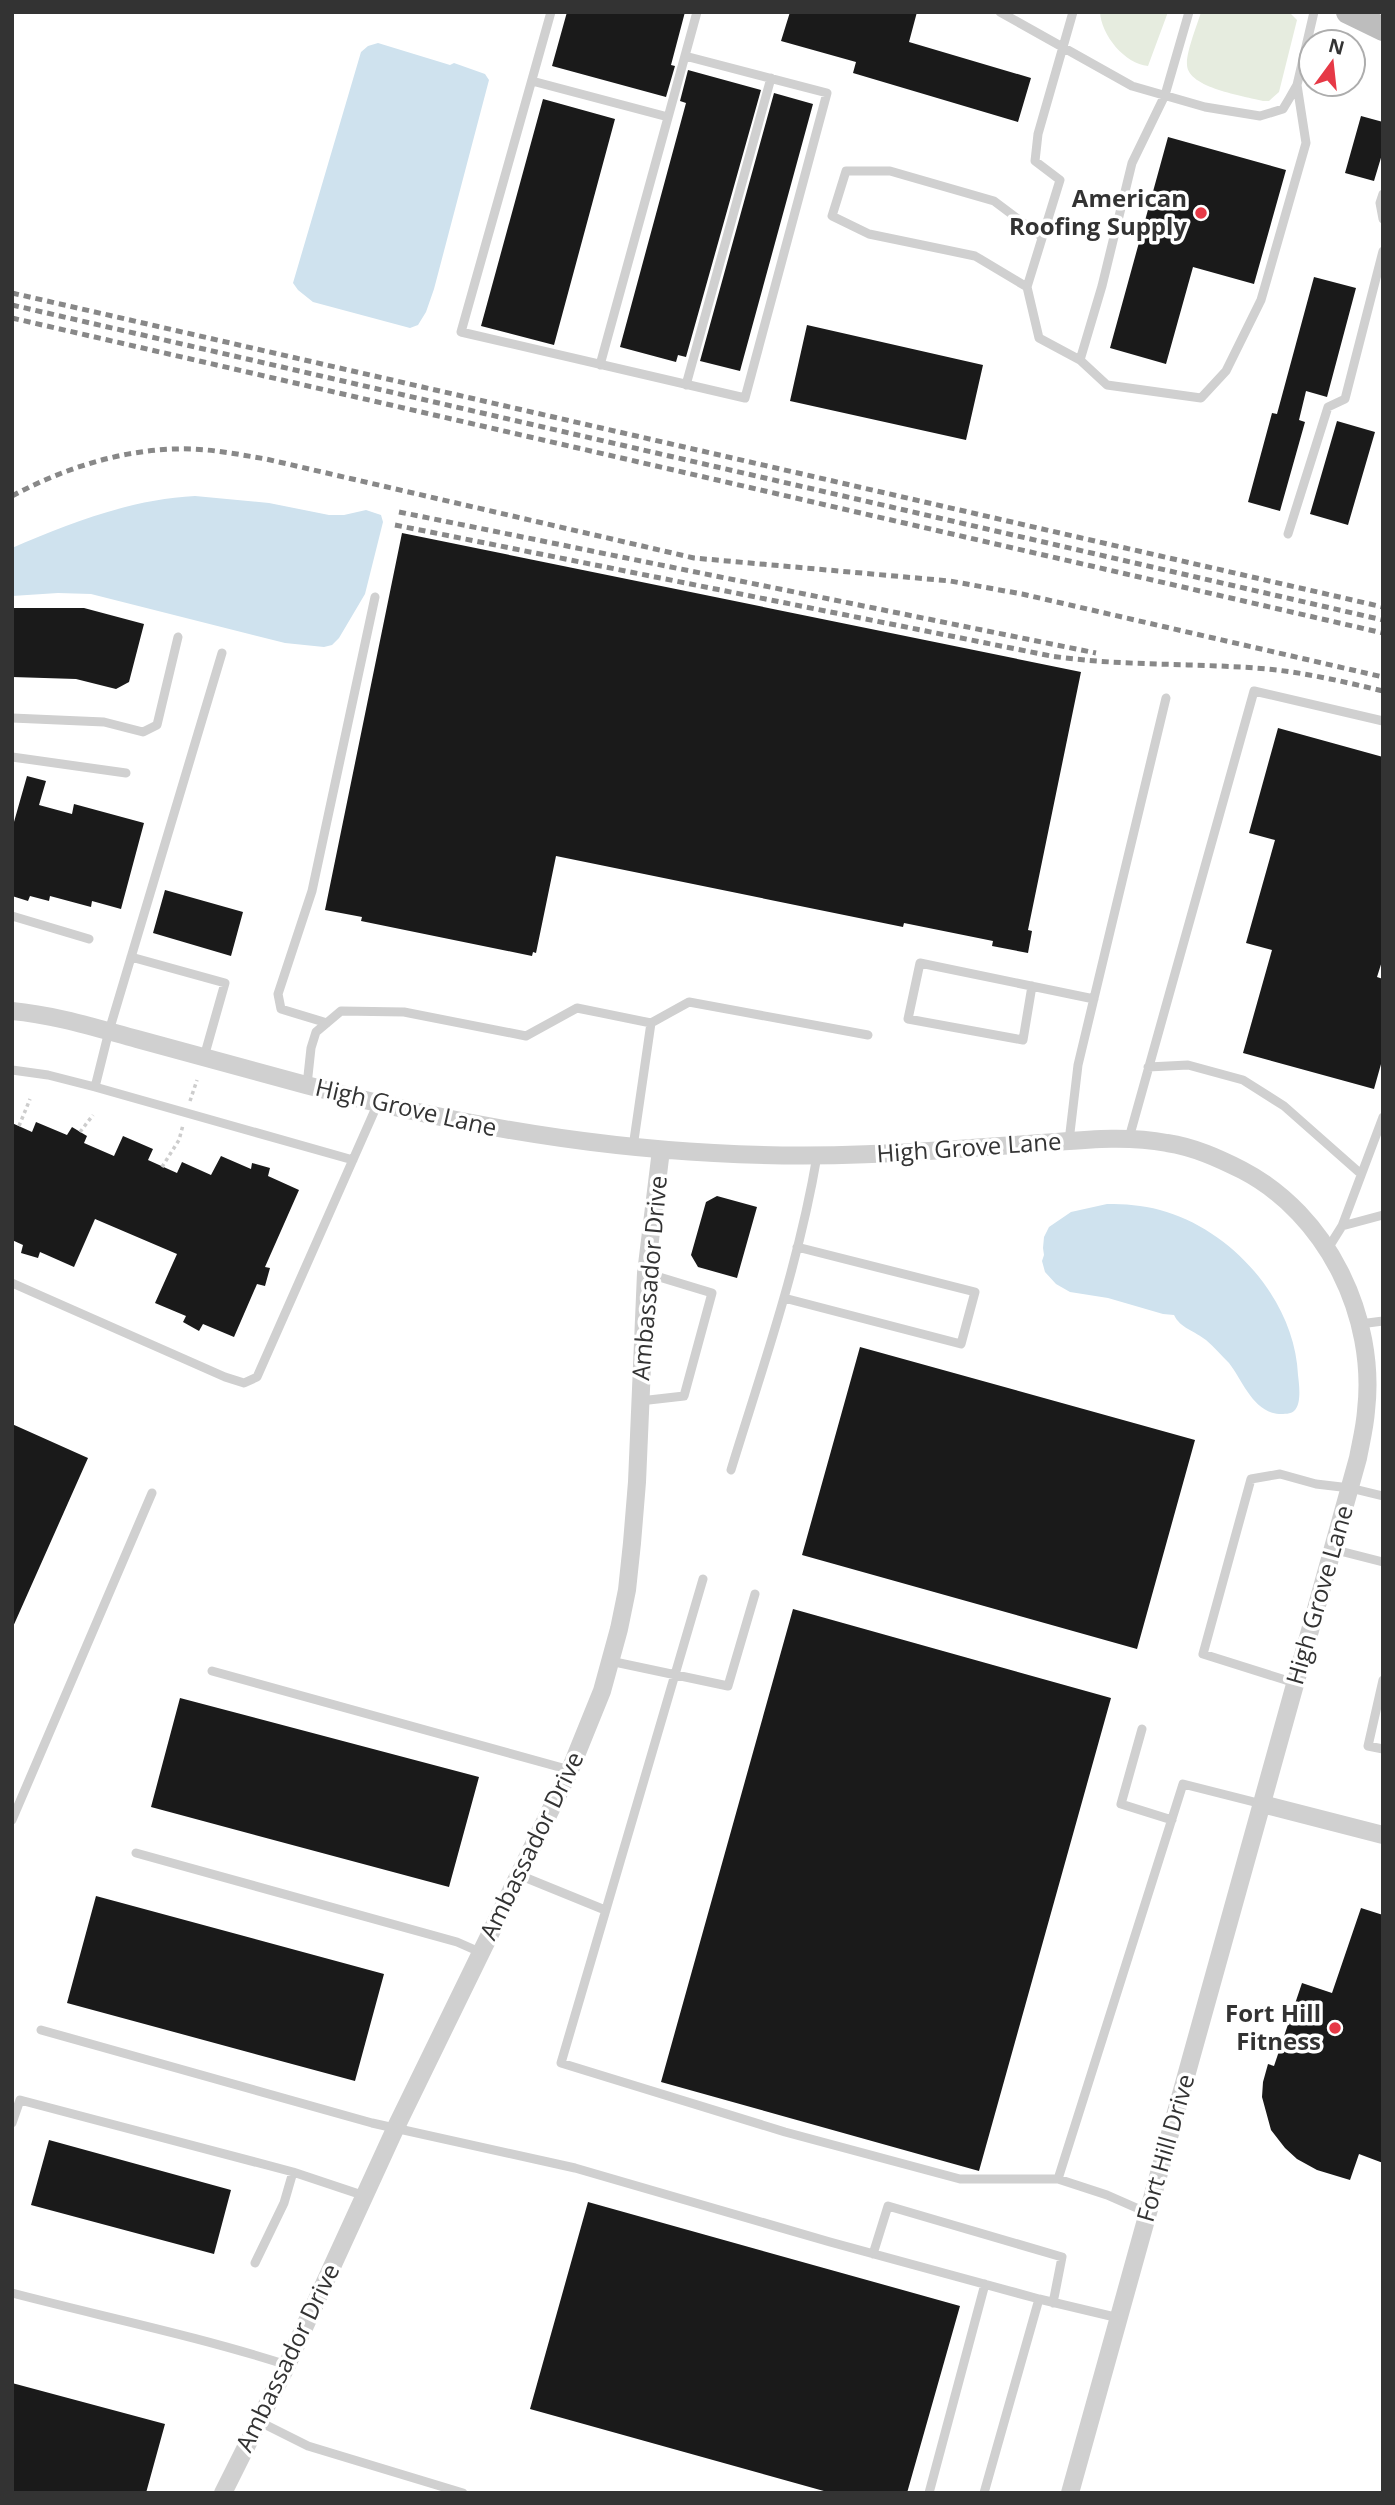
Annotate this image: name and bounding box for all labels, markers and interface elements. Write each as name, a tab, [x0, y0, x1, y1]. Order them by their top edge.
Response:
north arrow	[1297, 28, 1367, 98]
text: N	[1326, 32, 1347, 61]
place label: American Roofing Supply	[1009, 181, 1187, 242]
marker: American Roofing Supply	[1193, 205, 1209, 221]
street label: High Grove Lane	[312, 1070, 500, 1143]
street label: High Grove Lane	[875, 1124, 1062, 1169]
street label: Ambassador Drive	[623, 1174, 674, 1382]
street label: High Grove Lane	[1277, 1501, 1360, 1688]
street label: Ambassador Drive	[471, 1746, 591, 1945]
place label: Fort Hill Fitness	[1225, 1996, 1321, 2057]
marker: Fort Hill Fitness	[1327, 2020, 1343, 2036]
street label: Fort Hill Drive	[1128, 2070, 1201, 2225]
street label: Ambassador Drive	[227, 2258, 347, 2457]

